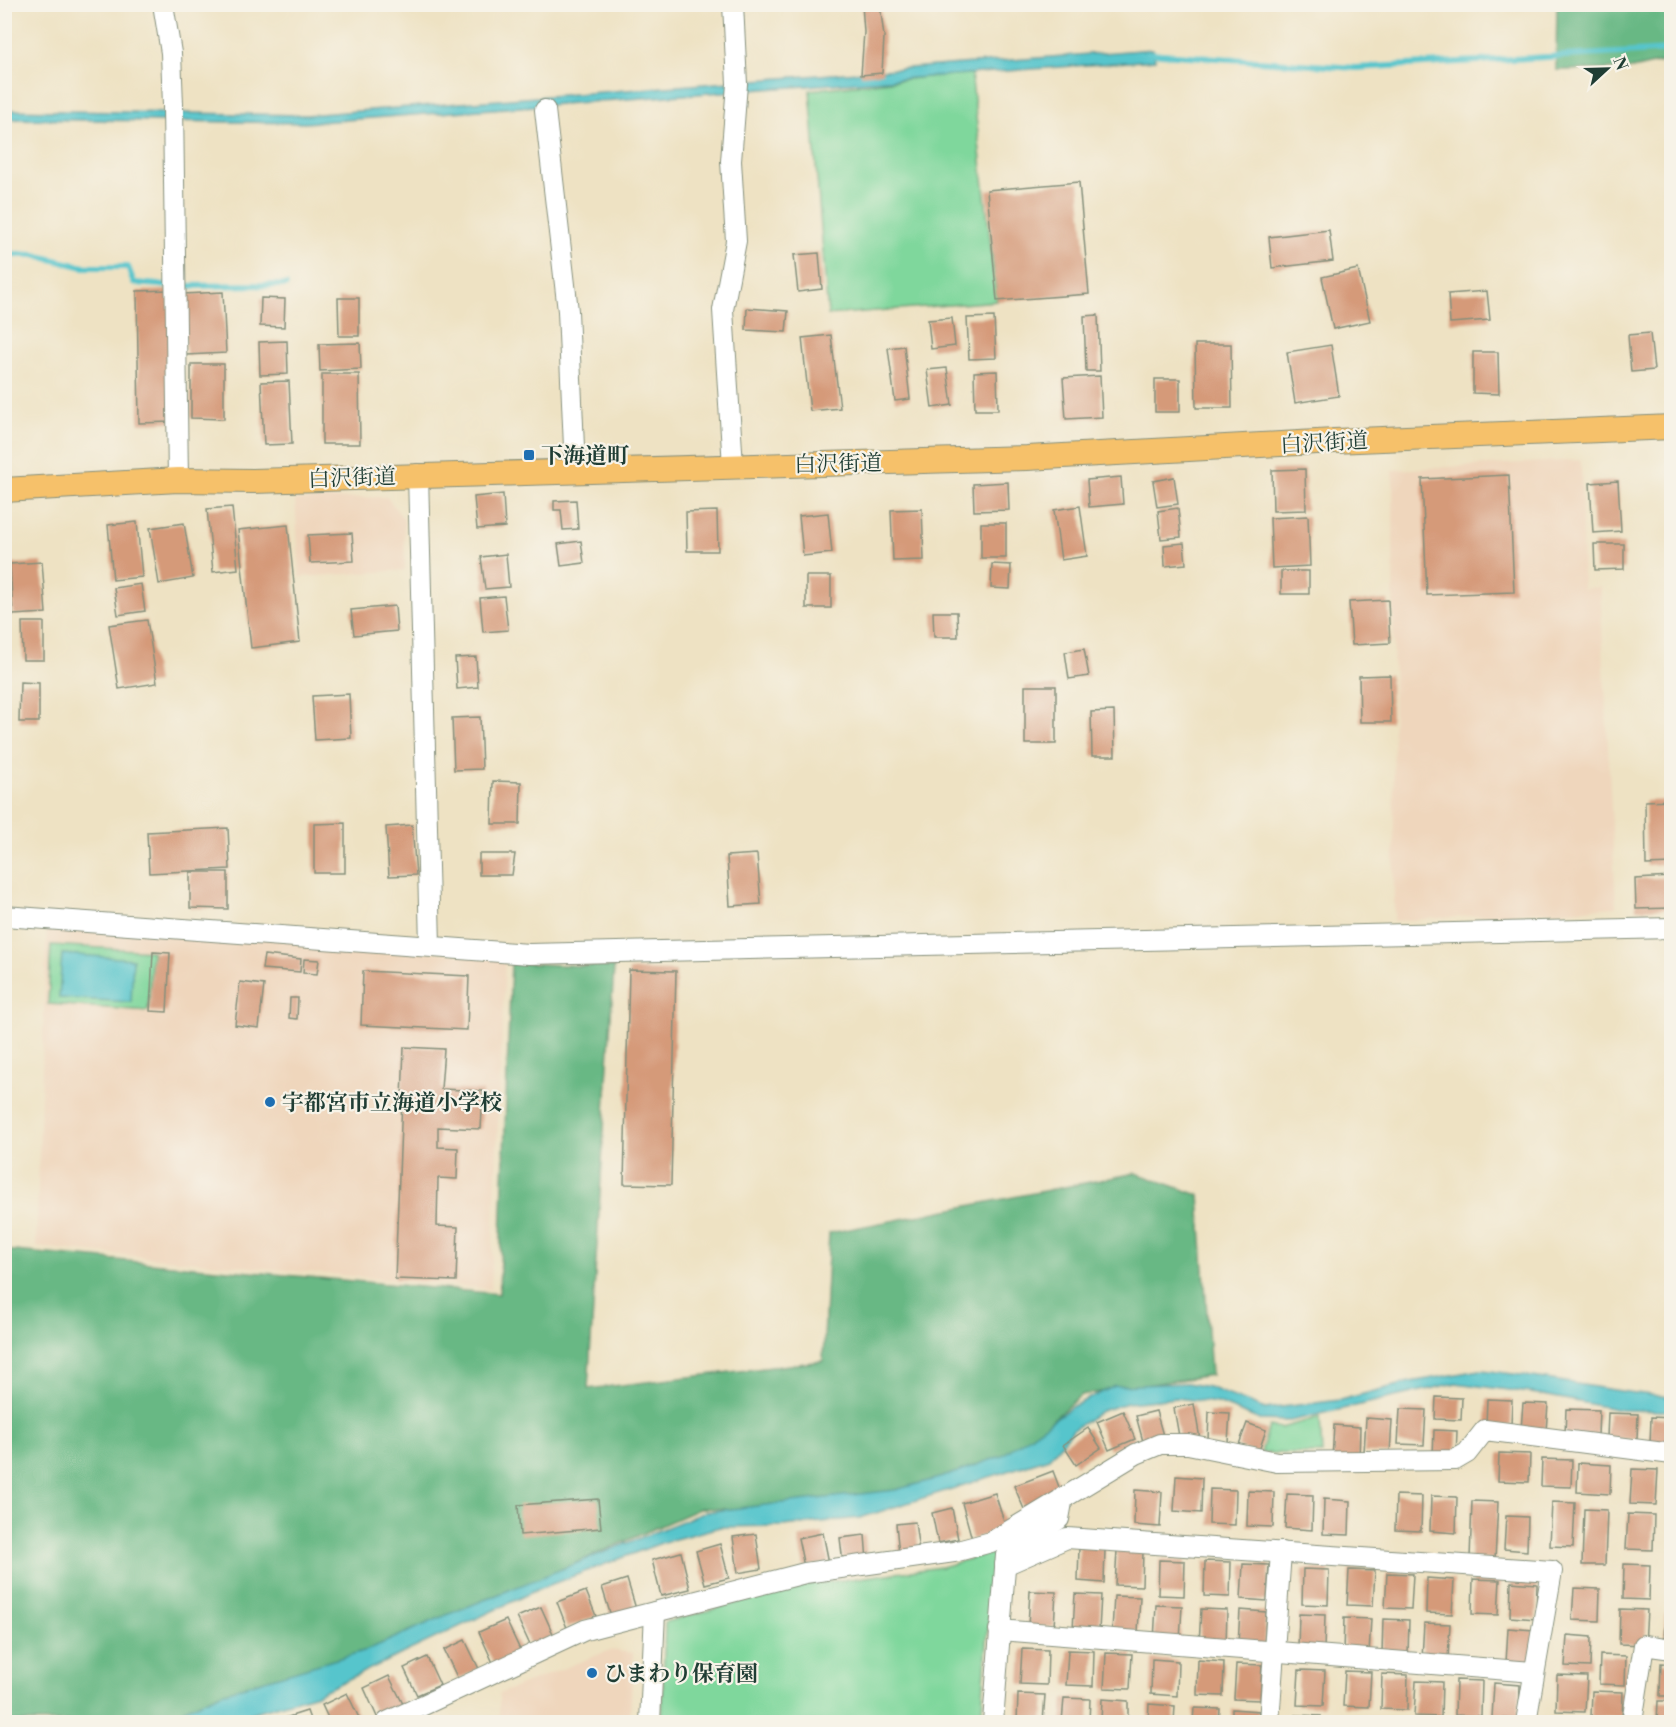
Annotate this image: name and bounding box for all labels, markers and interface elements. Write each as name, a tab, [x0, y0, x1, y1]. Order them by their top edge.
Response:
north arrow	[1577, 39, 1637, 99]
text: N	[1608, 54, 1632, 74]
street label: 白沢街道	[1279, 428, 1369, 459]
place label: 下海道町	[541, 443, 629, 470]
marker: 下海道町	[522, 448, 536, 462]
street label: 白沢街道	[794, 450, 882, 479]
street label: 白沢街道	[308, 463, 397, 494]
place label: 宇都宮市立海道小学校	[282, 1090, 502, 1117]
marker: 宇都宮市立海道小学校	[263, 1095, 277, 1109]
place label: ひまわり保育園	[604, 1661, 758, 1688]
marker: ひまわり保育園	[585, 1666, 599, 1680]

